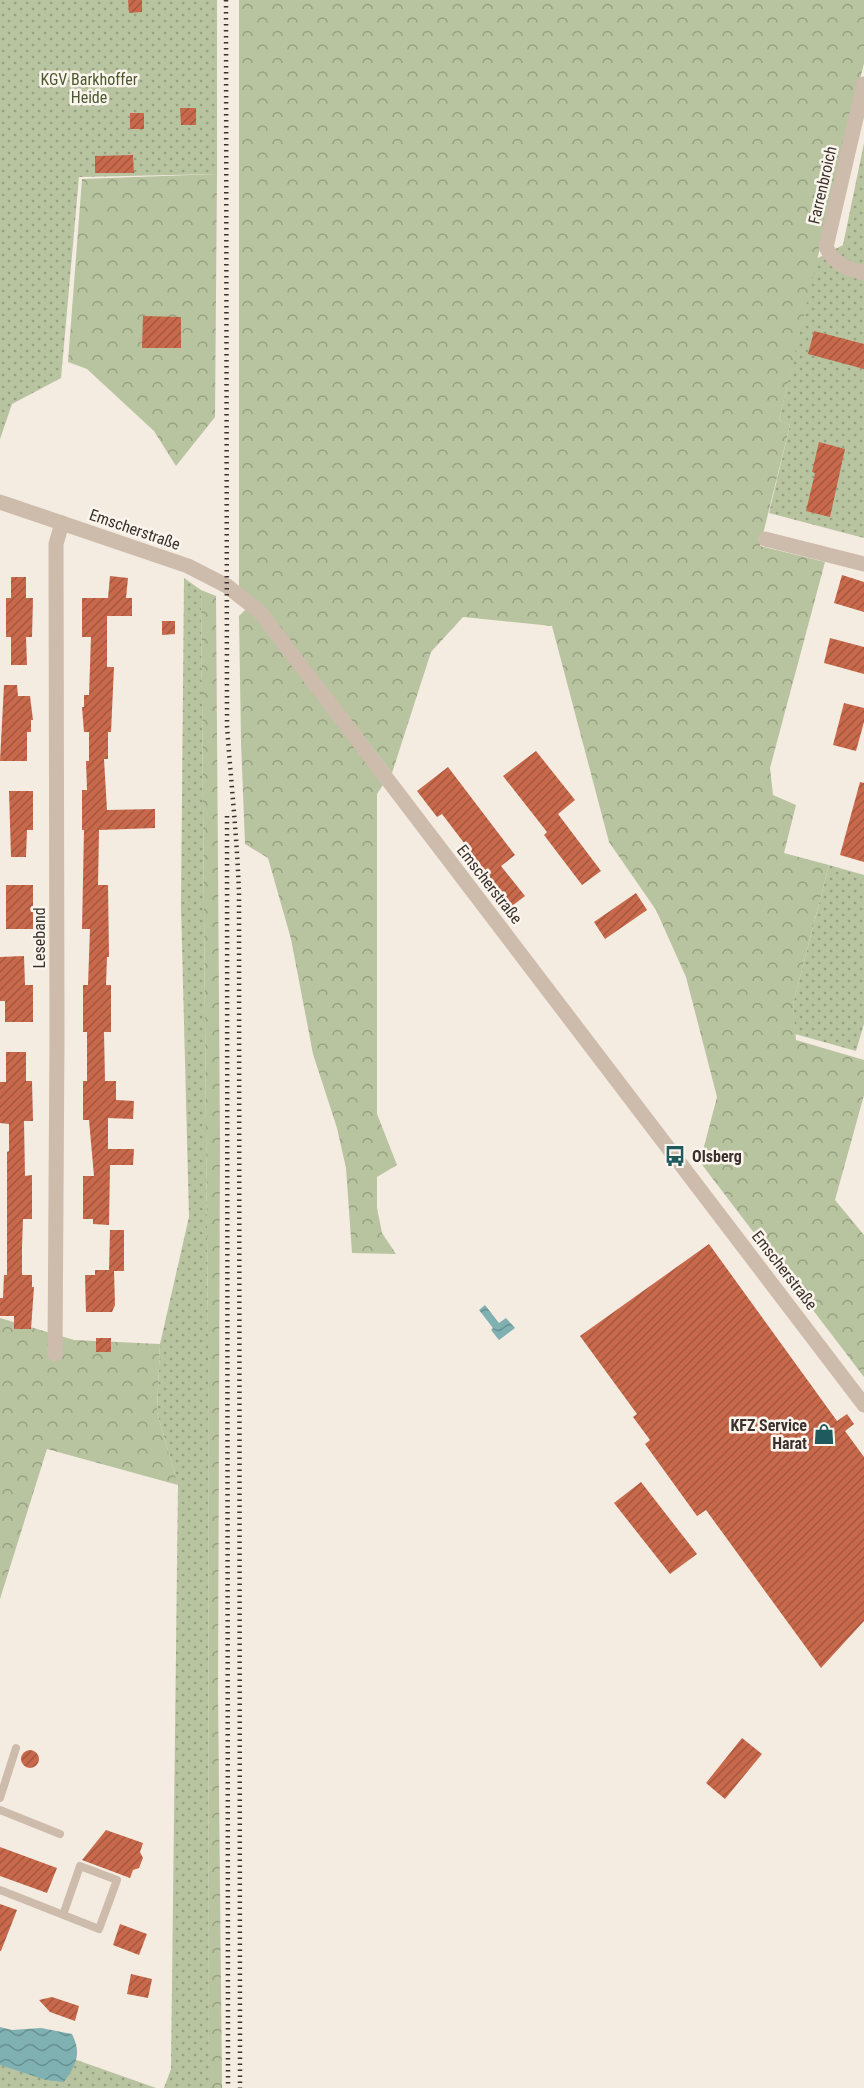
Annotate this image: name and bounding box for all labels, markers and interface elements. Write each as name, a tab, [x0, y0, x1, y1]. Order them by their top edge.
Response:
park label: KGV Barkhoffer Heide	[40, 70, 138, 107]
street label: Farrenbroich	[804, 144, 841, 226]
street label: Emscherstraße	[87, 505, 183, 554]
street label: Emscherstraße	[453, 841, 526, 928]
street label: Leseband	[30, 907, 49, 969]
bus stop icon: Olsberg	[663, 1144, 687, 1168]
place label: Olsberg	[692, 1147, 742, 1166]
street label: Emscherstraße	[748, 1227, 821, 1314]
place label: KFZ Service Harat	[730, 1416, 807, 1453]
shop icon: KFZ Service Harat	[812, 1422, 836, 1446]

